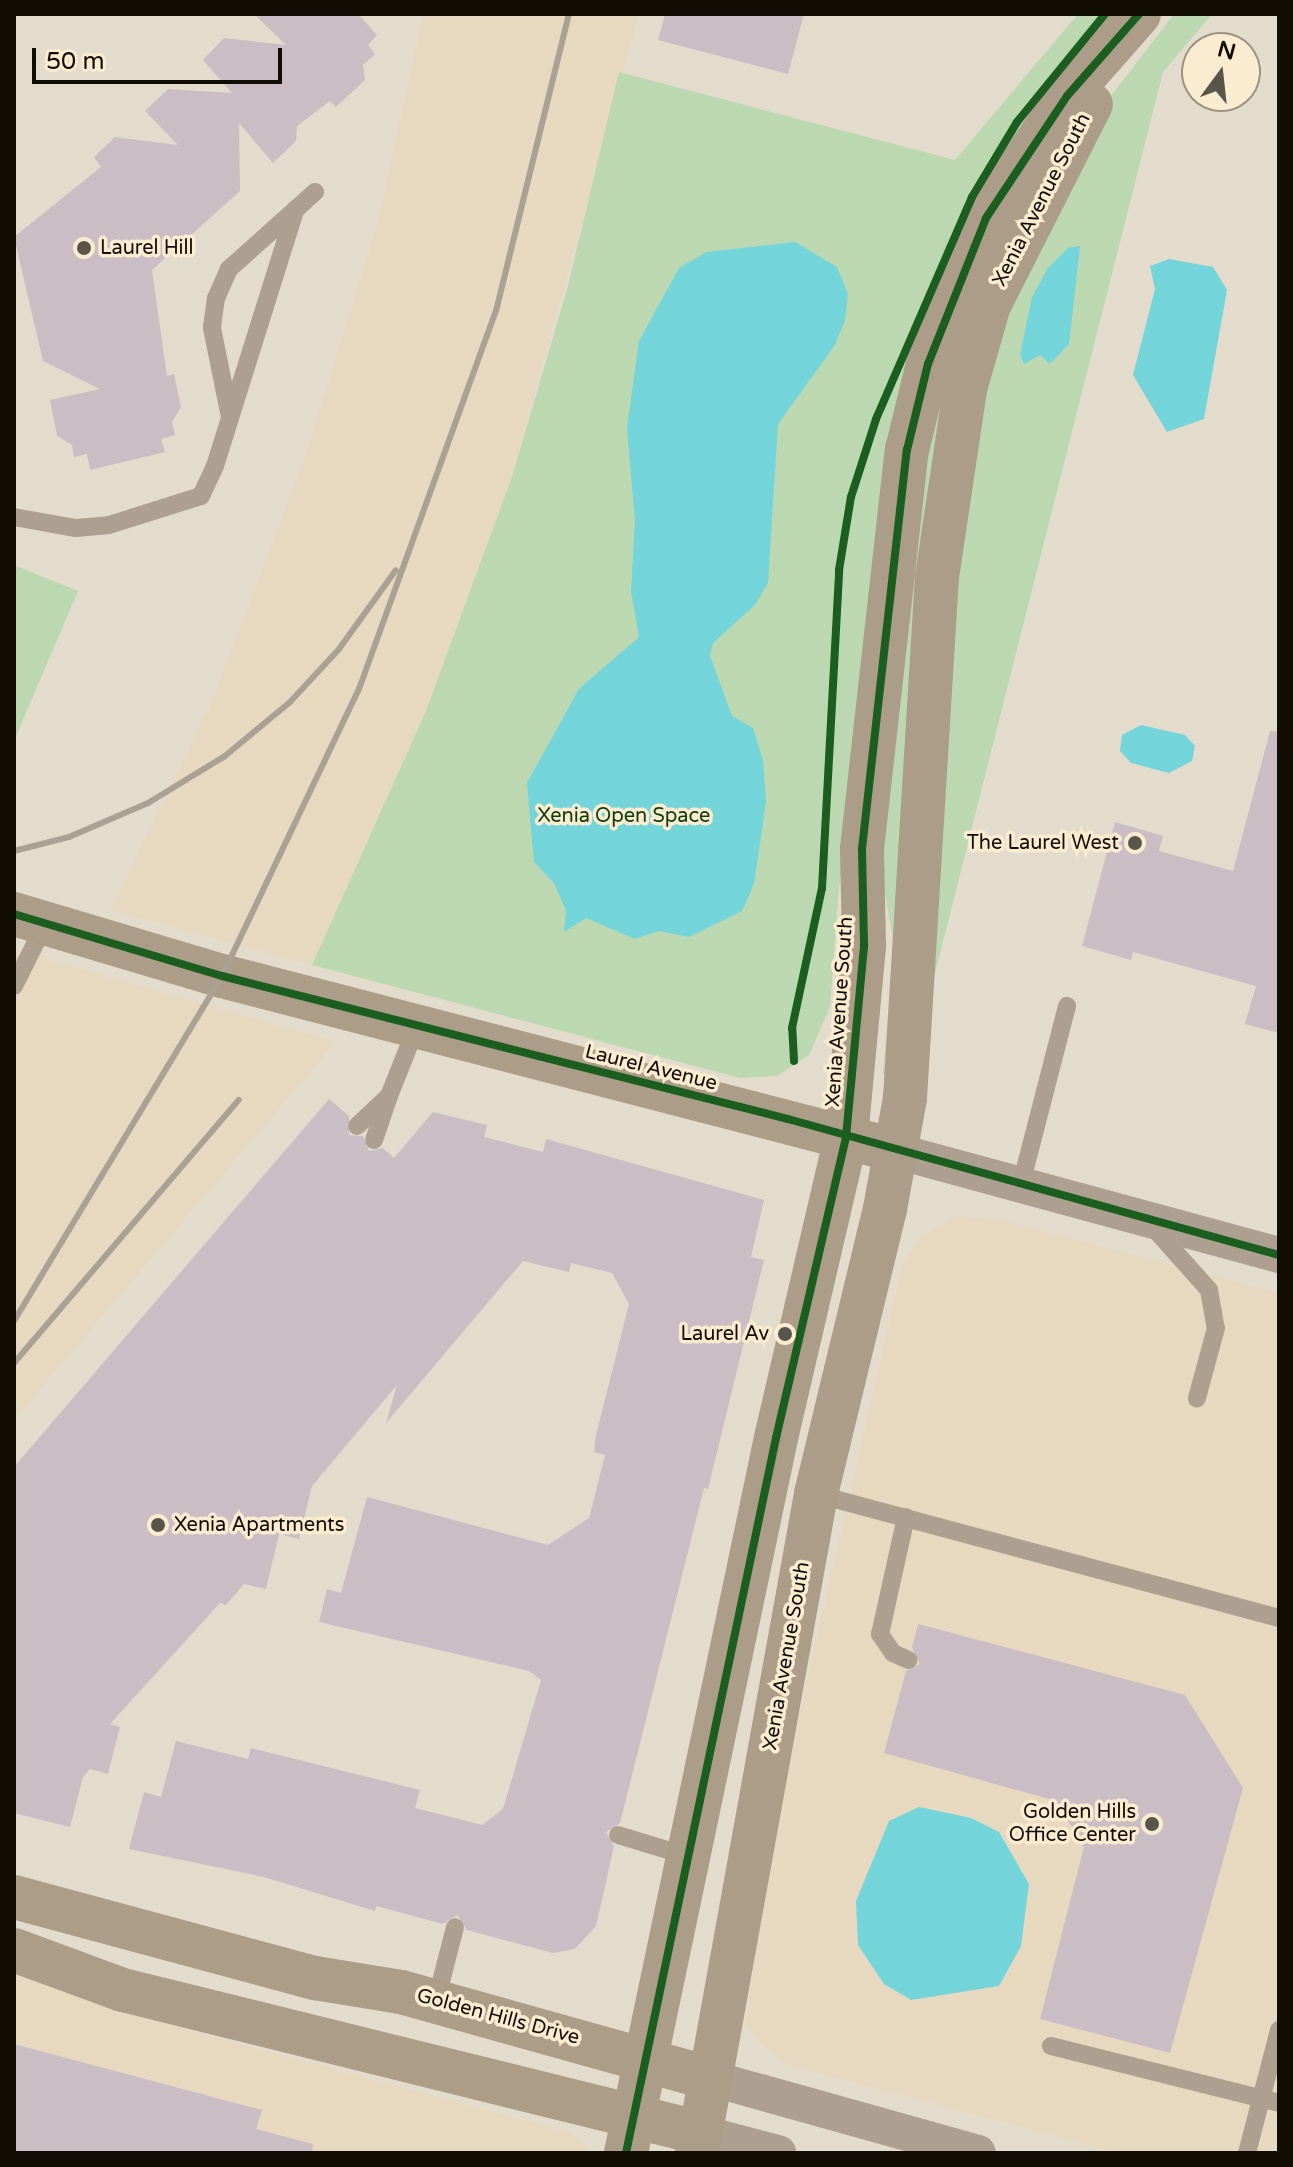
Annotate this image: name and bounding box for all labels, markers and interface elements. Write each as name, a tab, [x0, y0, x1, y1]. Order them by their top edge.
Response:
scale bar	[36, 32, 286, 82]
north arrow	[1181, 32, 1261, 112]
text: N	[1215, 36, 1239, 66]
text: 50 m	[46, 47, 104, 76]
street label: Xenia Avenue South	[988, 110, 1096, 290]
place label: Laurel Hill	[100, 236, 194, 260]
marker: Laurel Hill	[75, 239, 93, 257]
park label: Xenia Open Space	[538, 804, 710, 828]
place label: The Laurel West	[967, 831, 1119, 855]
marker: The Laurel West	[1126, 834, 1144, 852]
street label: Xenia Avenue South	[821, 916, 859, 1108]
street label: Laurel Avenue	[582, 1040, 720, 1096]
place label: Laurel Av	[680, 1322, 769, 1346]
marker: Laurel Av	[776, 1325, 794, 1343]
place label: Xenia Apartments	[174, 1513, 344, 1537]
marker: Xenia Apartments	[149, 1516, 167, 1534]
street label: Xenia Avenue South	[759, 1560, 815, 1752]
place label: Golden Hills Office Center	[1009, 1800, 1136, 1847]
marker: Golden Hills Office Center	[1143, 1815, 1161, 1833]
street label: Golden Hills Drive	[414, 1984, 582, 2050]

